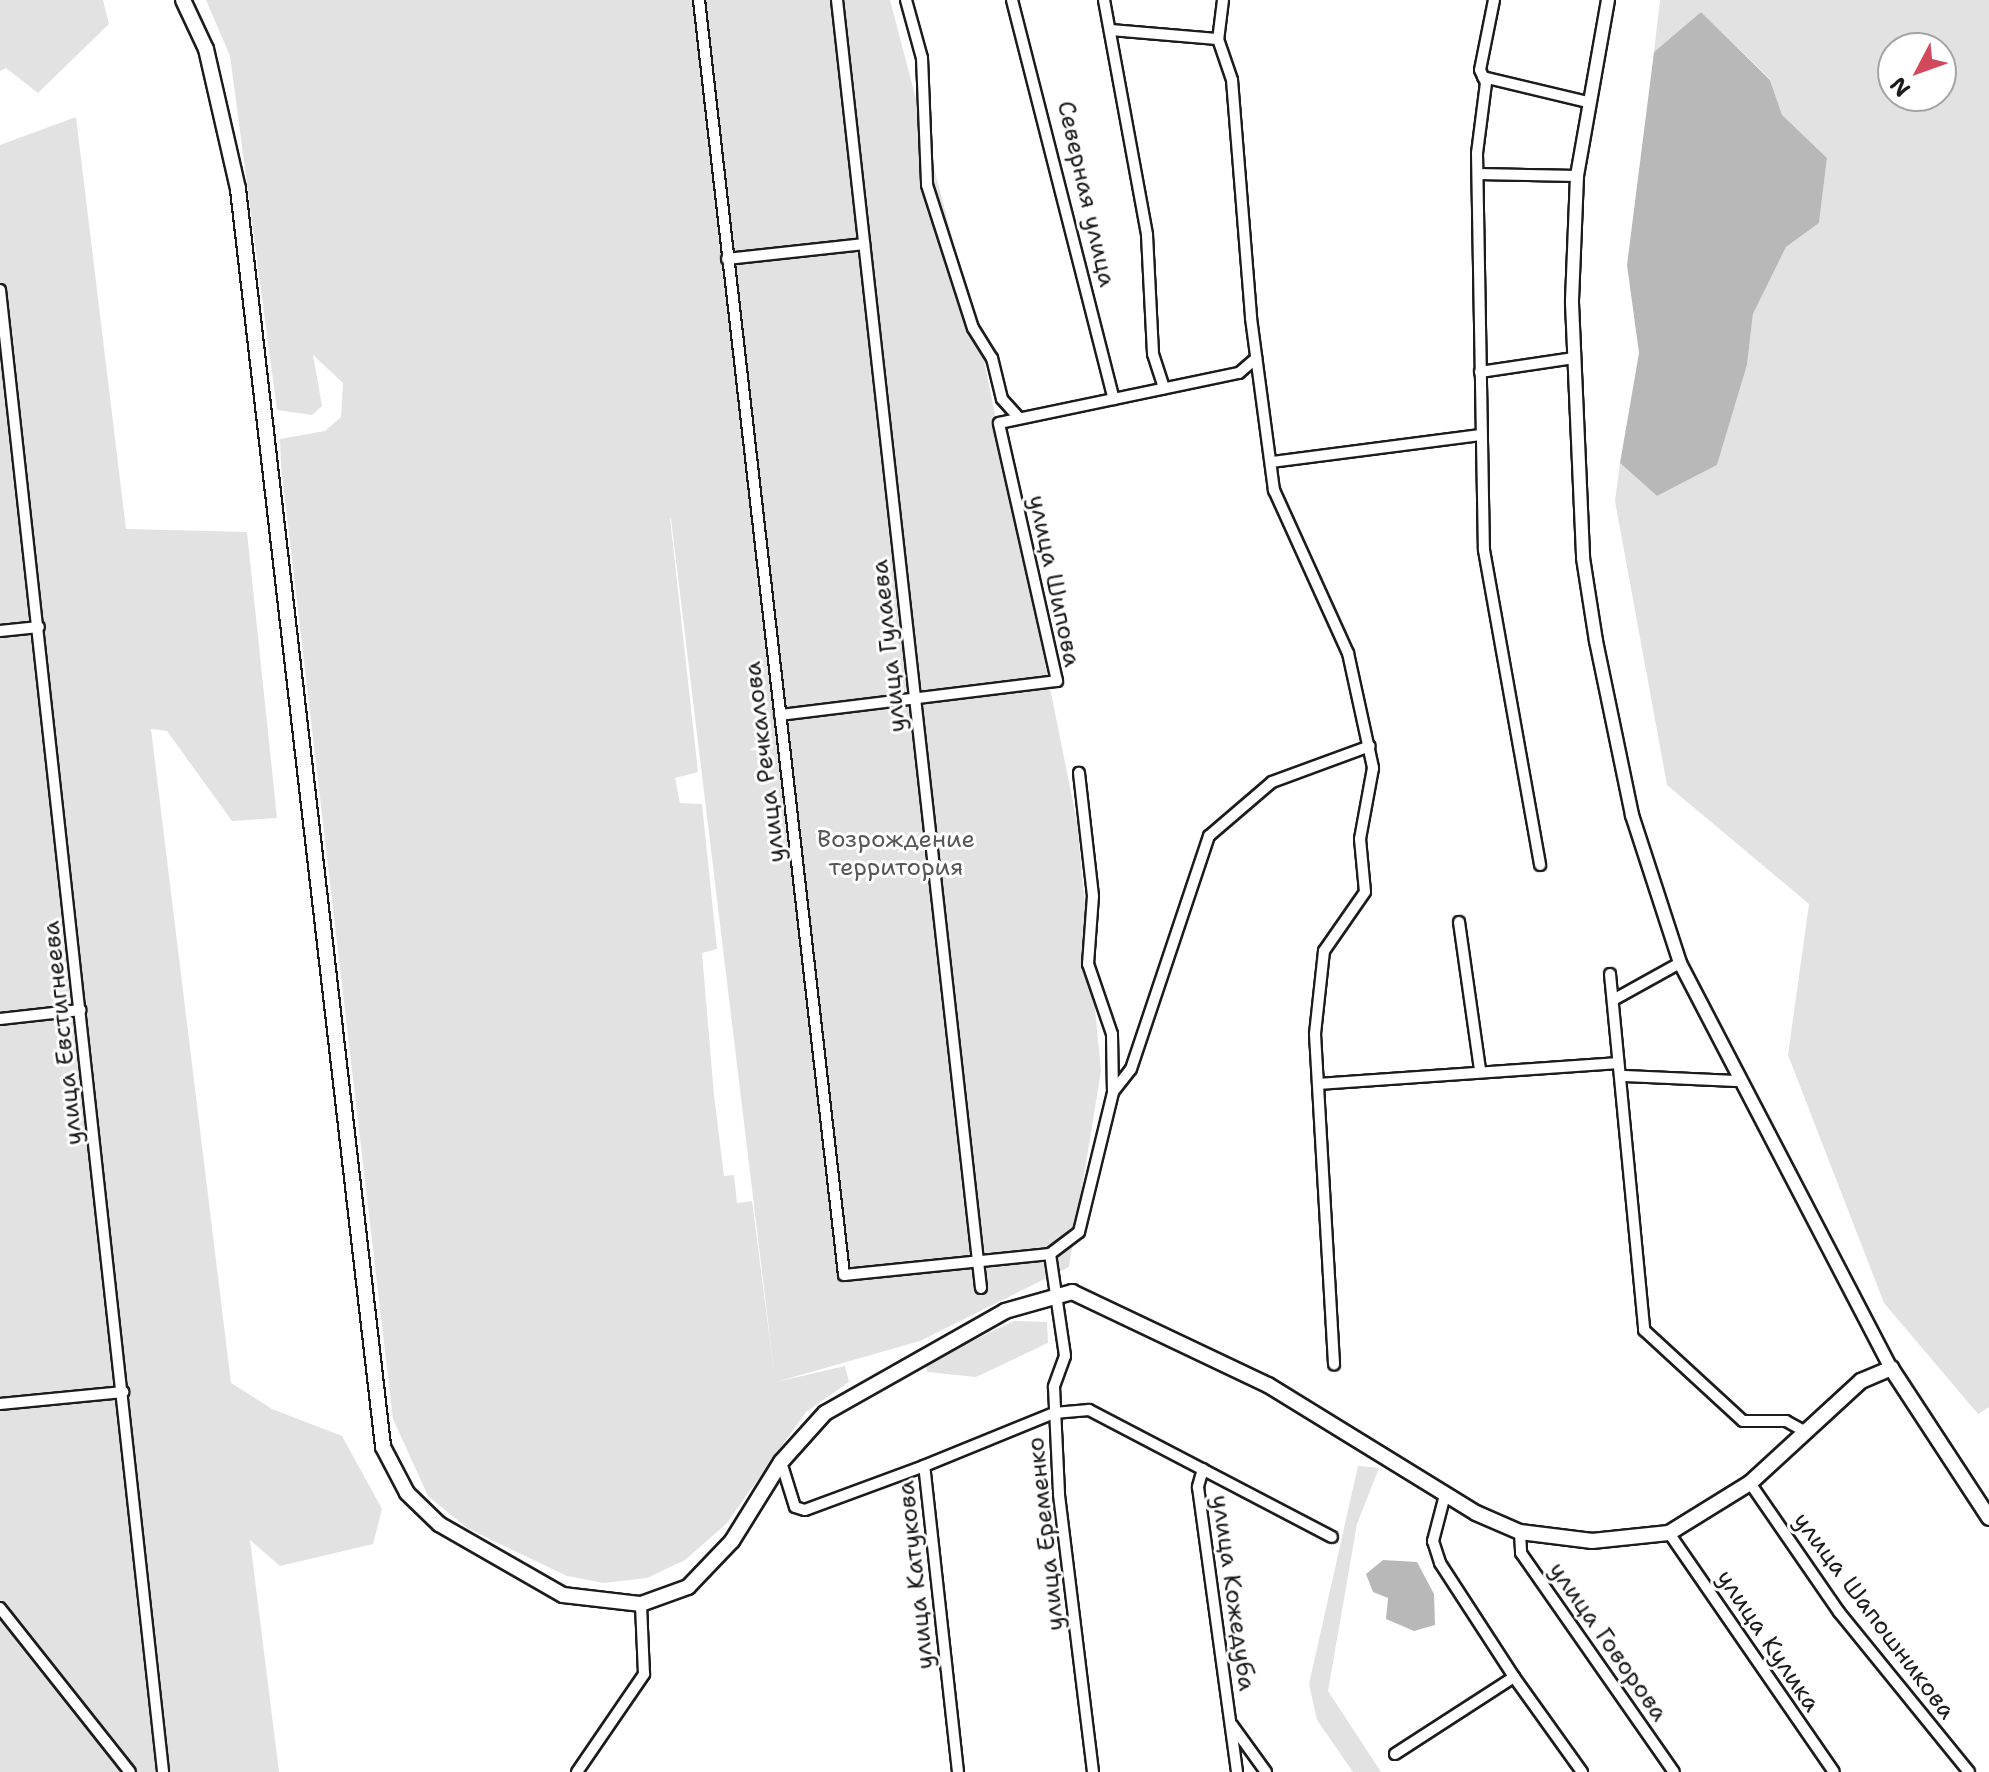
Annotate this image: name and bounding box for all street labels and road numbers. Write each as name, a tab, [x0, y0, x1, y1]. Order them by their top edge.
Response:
street label: Северная улица	[1051, 98, 1121, 290]
street label: улица Шипова	[1022, 493, 1086, 669]
street label: улица Гулаева	[866, 558, 912, 734]
street label: улица Речкалова	[738, 660, 792, 864]
street label: улица Евстигнеева	[37, 919, 89, 1147]
street label: улица Еременко	[1022, 1436, 1070, 1632]
street label: улица Катукова	[892, 1479, 940, 1671]
street label: улица Кожедуба	[1205, 1493, 1261, 1693]
street label: улица Шапошникова	[1787, 1507, 1961, 1725]
street label: улица Говорова	[1542, 1557, 1674, 1727]
street label: улица Кулика	[1710, 1565, 1826, 1717]

